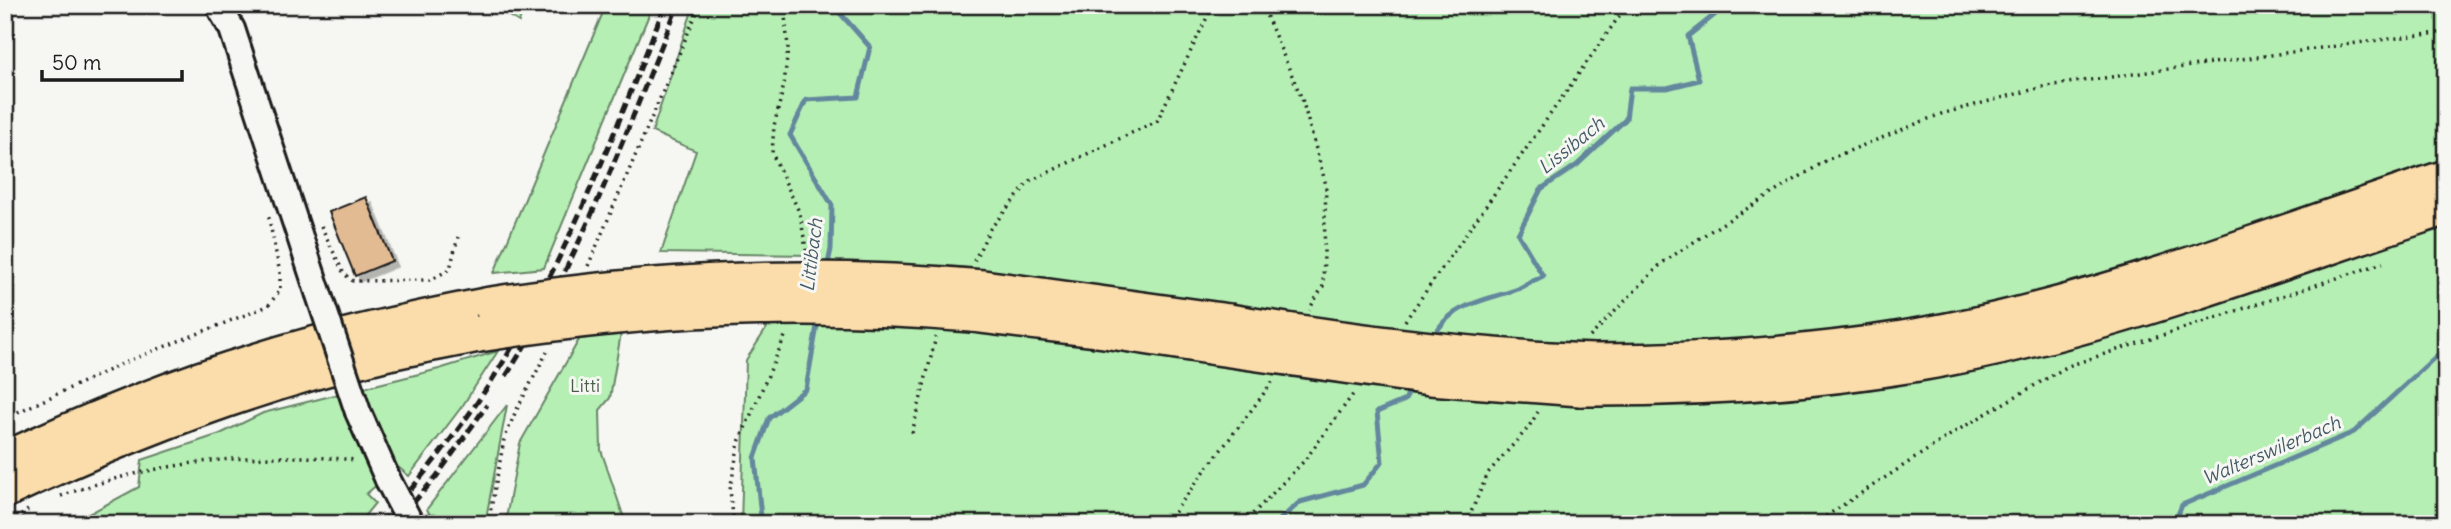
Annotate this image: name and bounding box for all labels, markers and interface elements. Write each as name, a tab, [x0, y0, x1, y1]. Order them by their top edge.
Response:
scale bar	[42, 38, 182, 82]
text: 50 m	[52, 49, 101, 76]
water label: Lissibach	[1533, 110, 1610, 179]
water label: Littibach	[795, 216, 828, 293]
park label: Litti	[570, 374, 600, 397]
water label: Walterswilerbach	[2198, 410, 2345, 490]

